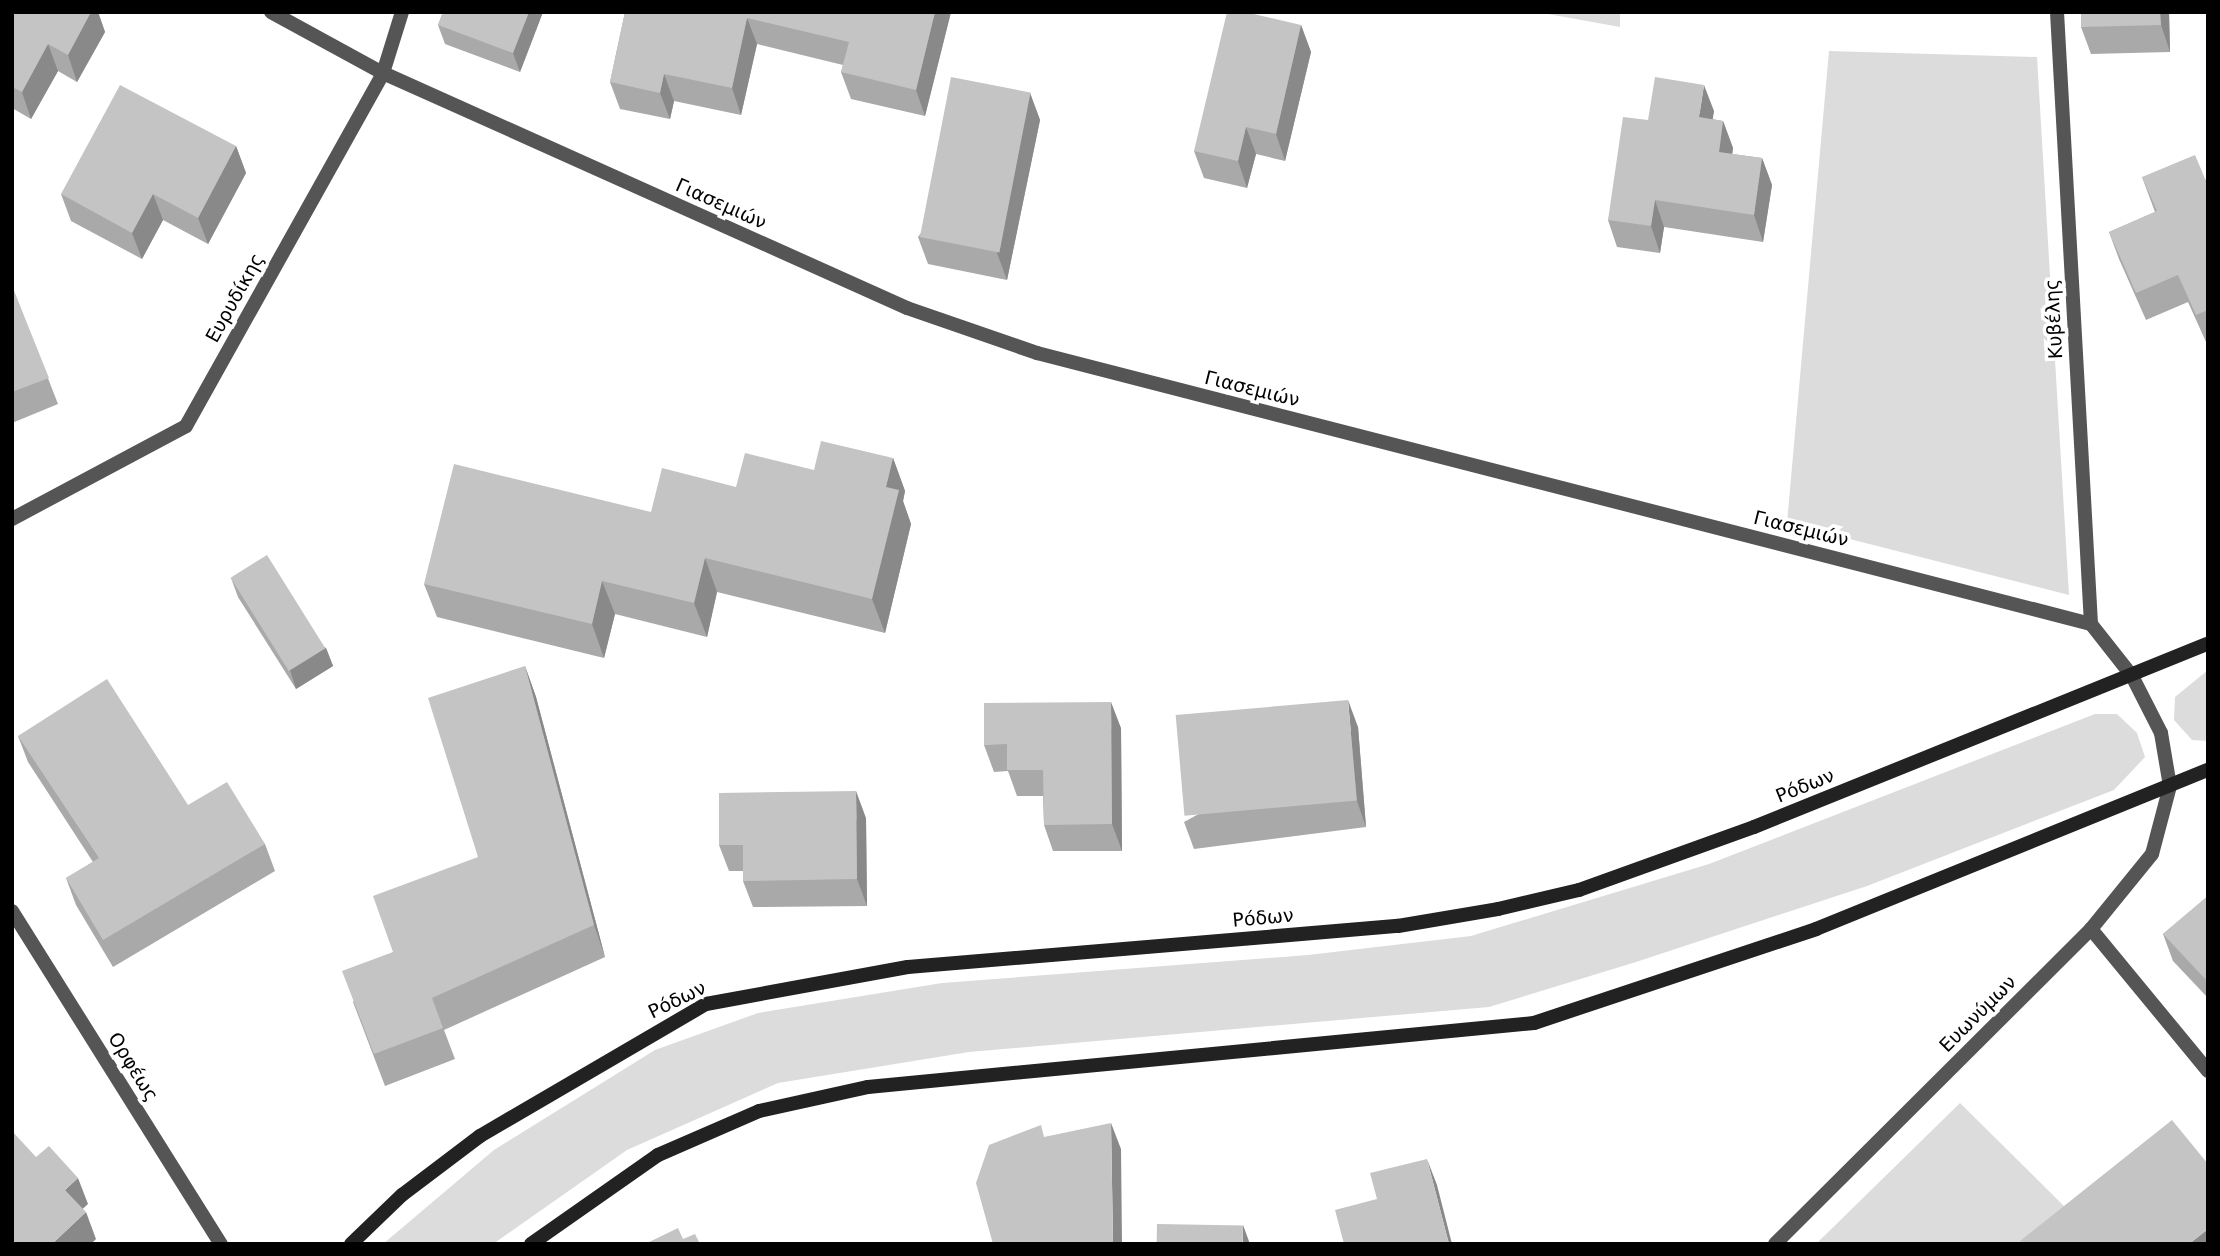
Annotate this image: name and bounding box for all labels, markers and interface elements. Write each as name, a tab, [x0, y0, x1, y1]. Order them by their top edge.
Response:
street label: Γιασεμιών	[672, 174, 770, 234]
street label: Ευρυδίκης	[201, 249, 269, 347]
street label: Κυβέλης	[2041, 278, 2067, 360]
street label: Γιασεμιών	[1202, 366, 1302, 412]
street label: Γιασεμιών	[1751, 506, 1851, 552]
street label: Ρόδων	[1772, 764, 1838, 808]
street label: Ρόδων	[1232, 904, 1294, 932]
street label: Ευωνύμων	[1935, 971, 2021, 1057]
street label: Ρόδων	[644, 976, 710, 1024]
street label: Ορφέως	[103, 1028, 163, 1106]

